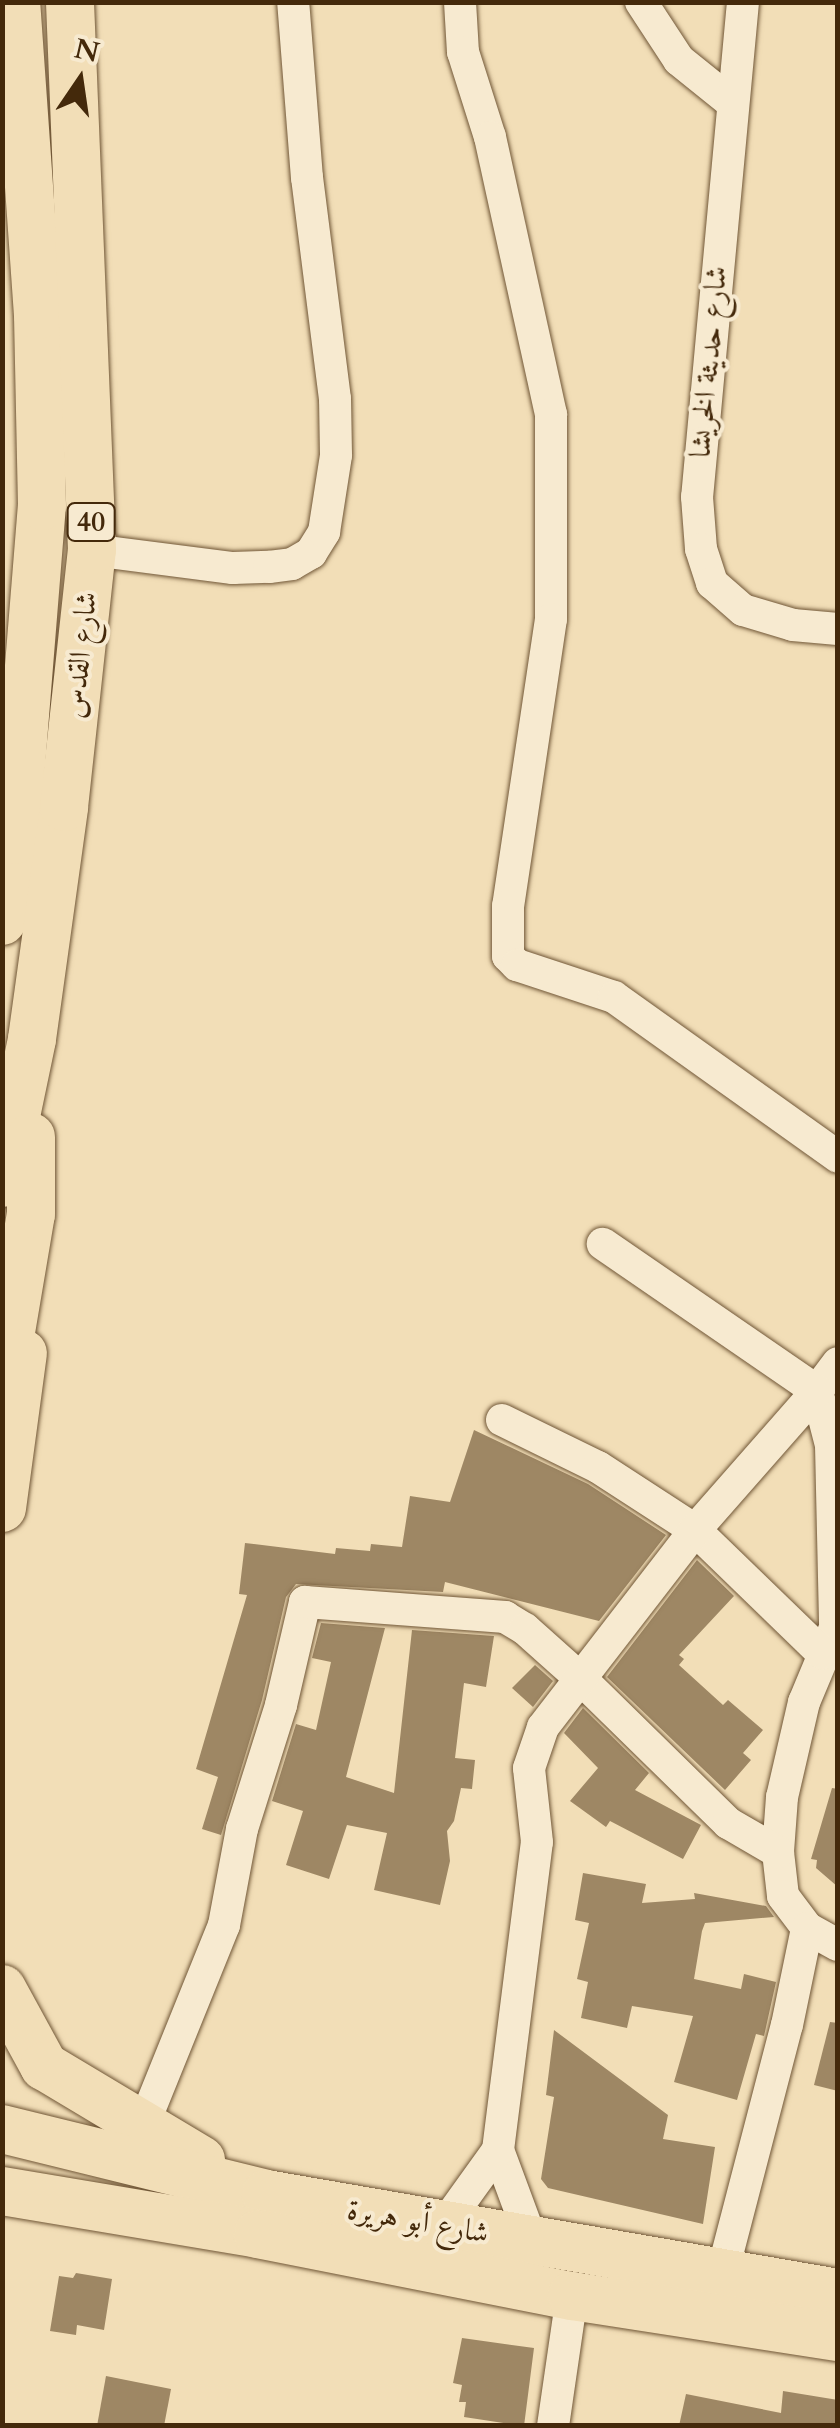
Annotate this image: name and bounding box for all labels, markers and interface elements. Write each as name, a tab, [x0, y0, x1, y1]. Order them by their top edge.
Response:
north arrow	[30, 30, 130, 130]
text: N	[71, 30, 103, 72]
street label: شارع حديثة الخريشا	[683, 265, 735, 459]
road number: 40	[66, 499, 116, 545]
street label: شارع القدس	[56, 590, 106, 720]
street label: شارع أبو هريرة	[344, 2192, 492, 2252]

